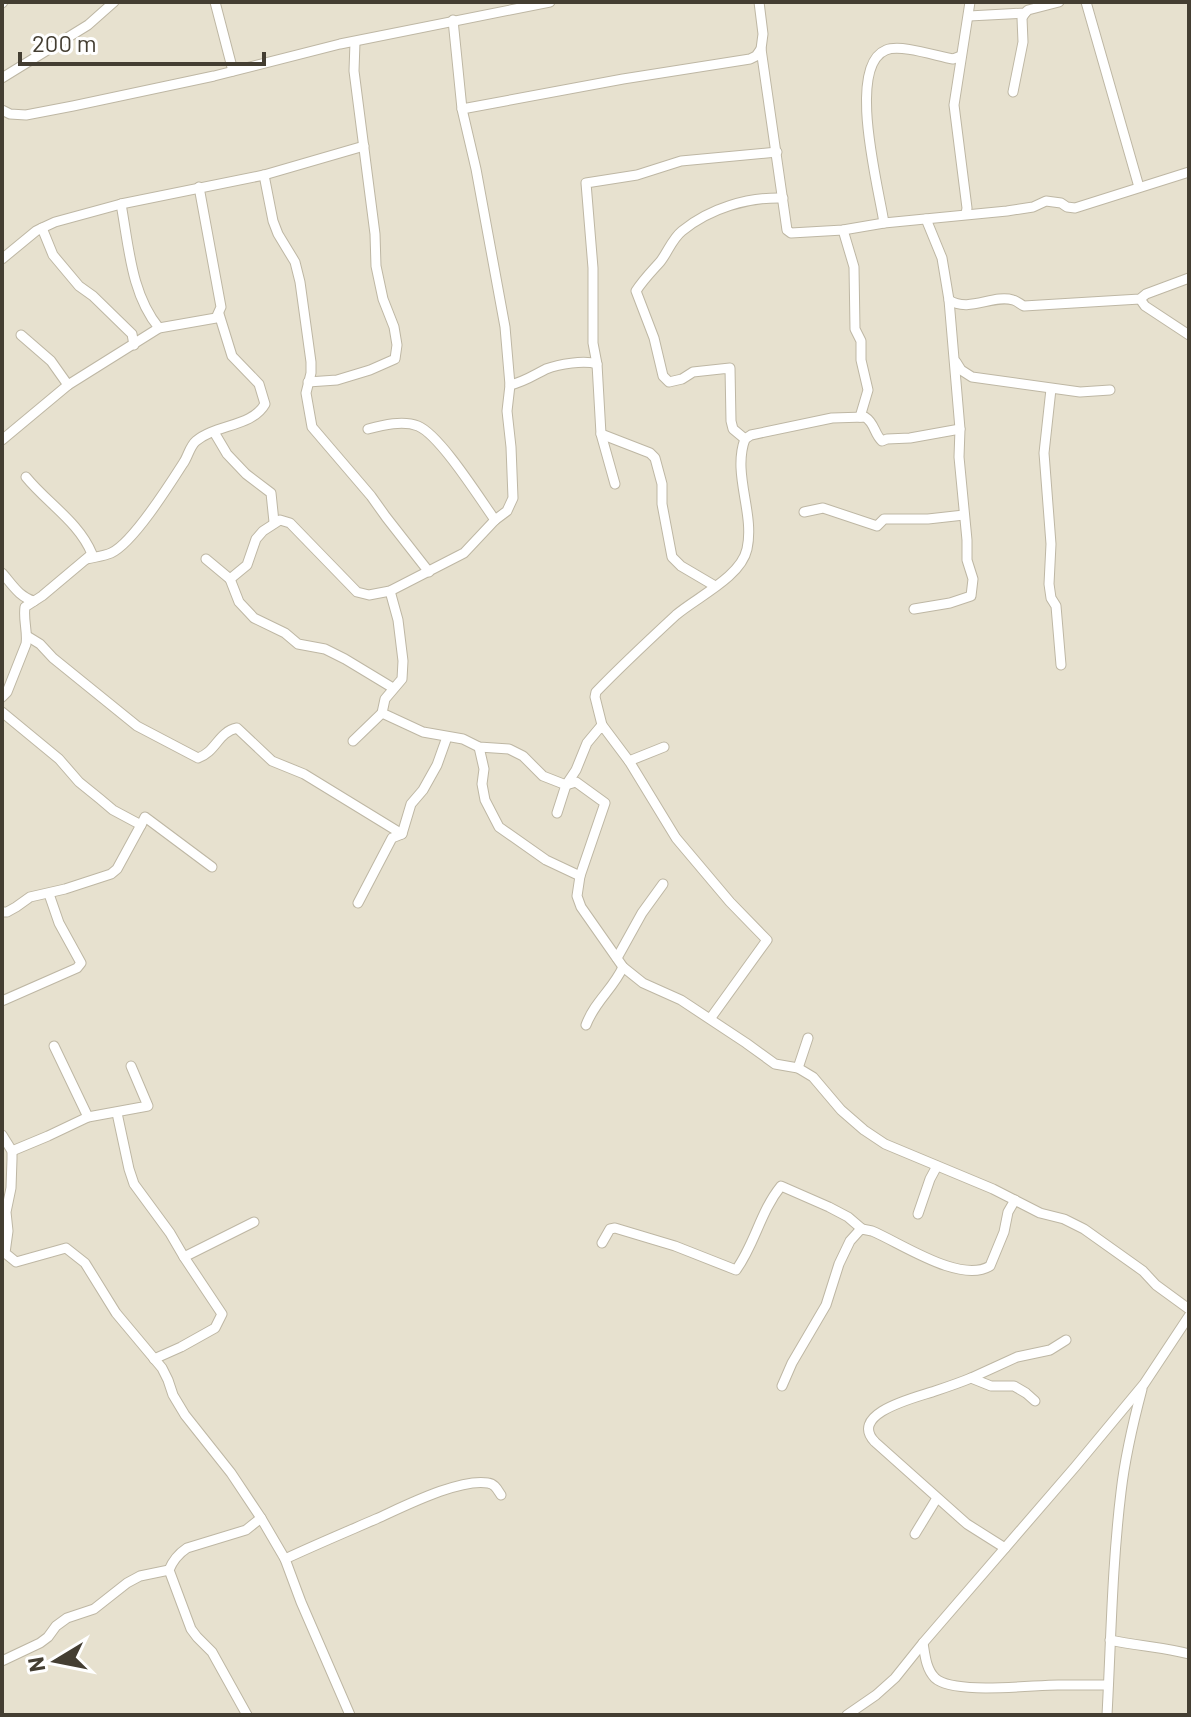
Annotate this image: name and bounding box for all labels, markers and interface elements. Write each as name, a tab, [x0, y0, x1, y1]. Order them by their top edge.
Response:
scale bar	[20, 16, 264, 66]
text: 200 m	[32, 28, 97, 57]
north arrow	[16, 1621, 96, 1701]
text: N	[21, 1655, 49, 1674]

